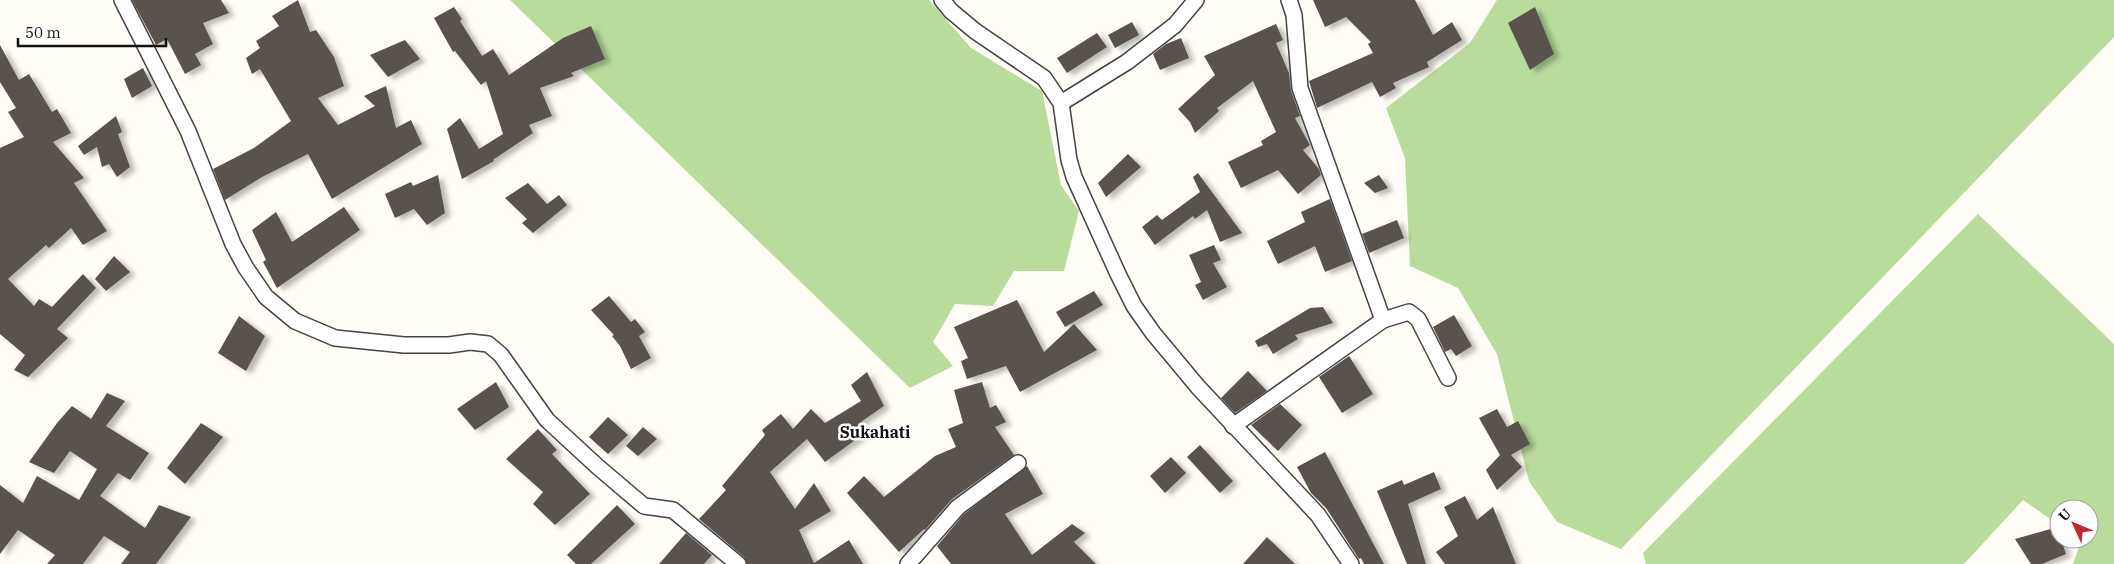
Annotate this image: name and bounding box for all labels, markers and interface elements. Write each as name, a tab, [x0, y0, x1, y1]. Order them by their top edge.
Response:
scale bar	[18, 15, 165, 47]
text: 50 m	[25, 23, 61, 42]
district label: Sukahati	[840, 422, 910, 442]
north arrow	[2049, 499, 2099, 549]
text: U	[2054, 505, 2075, 525]

